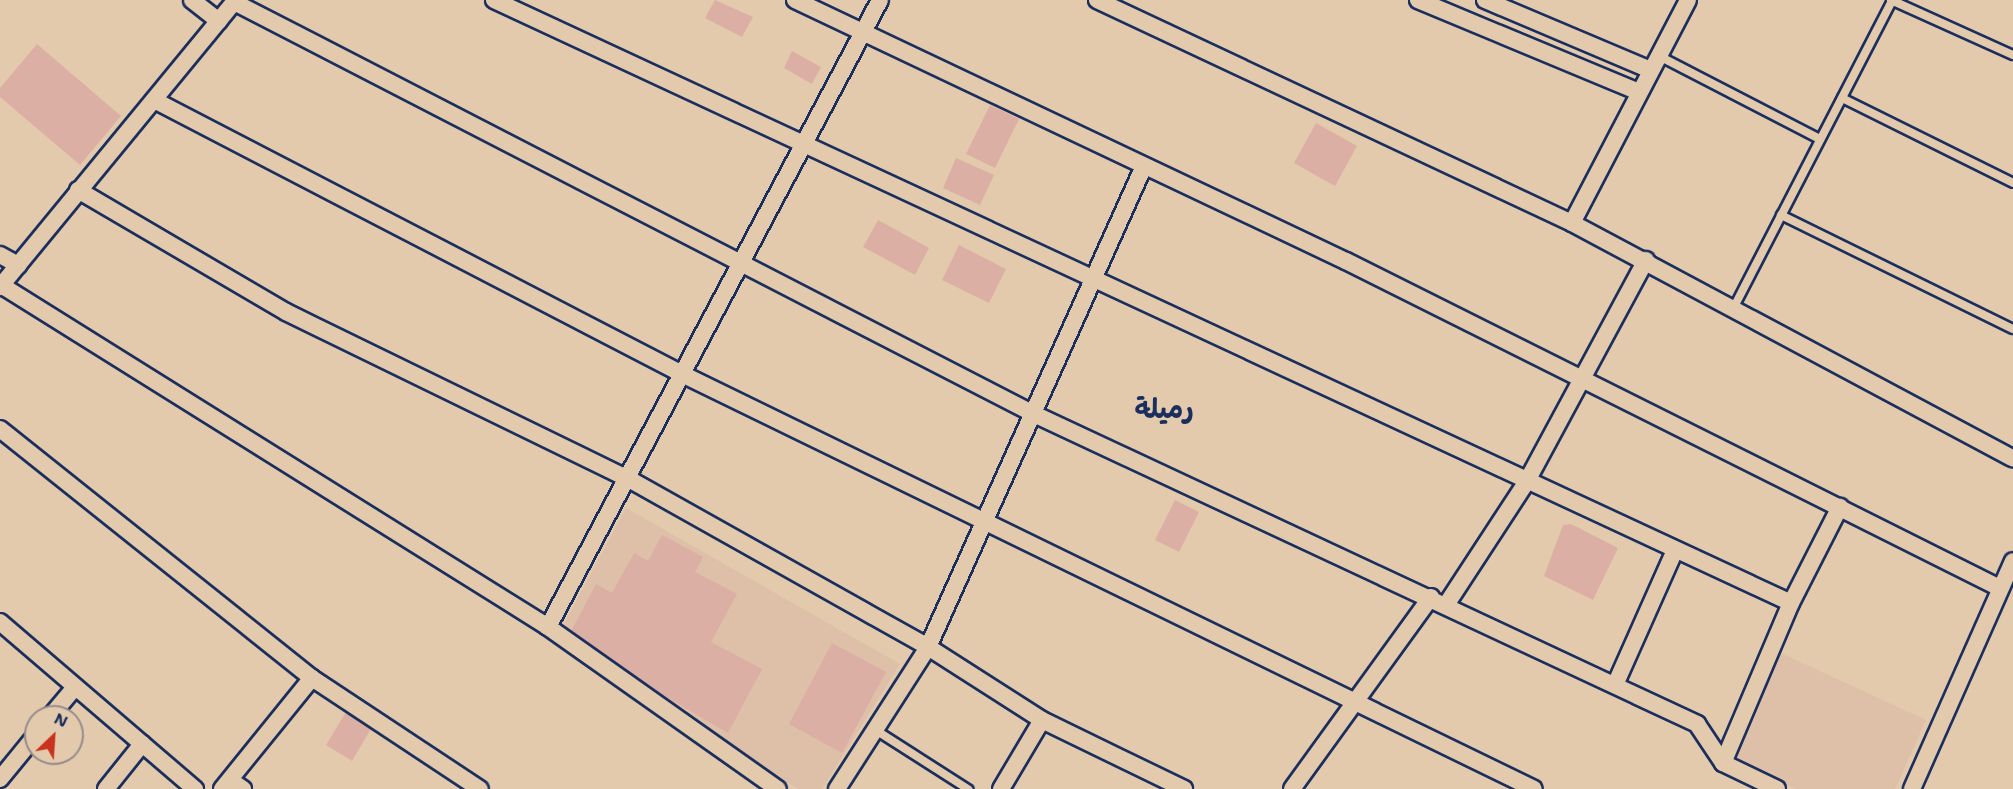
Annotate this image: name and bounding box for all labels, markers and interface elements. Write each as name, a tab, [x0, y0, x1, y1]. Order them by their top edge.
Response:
district label: رميلة	[1134, 393, 1194, 425]
north arrow	[24, 705, 84, 765]
text: N	[51, 708, 71, 732]

